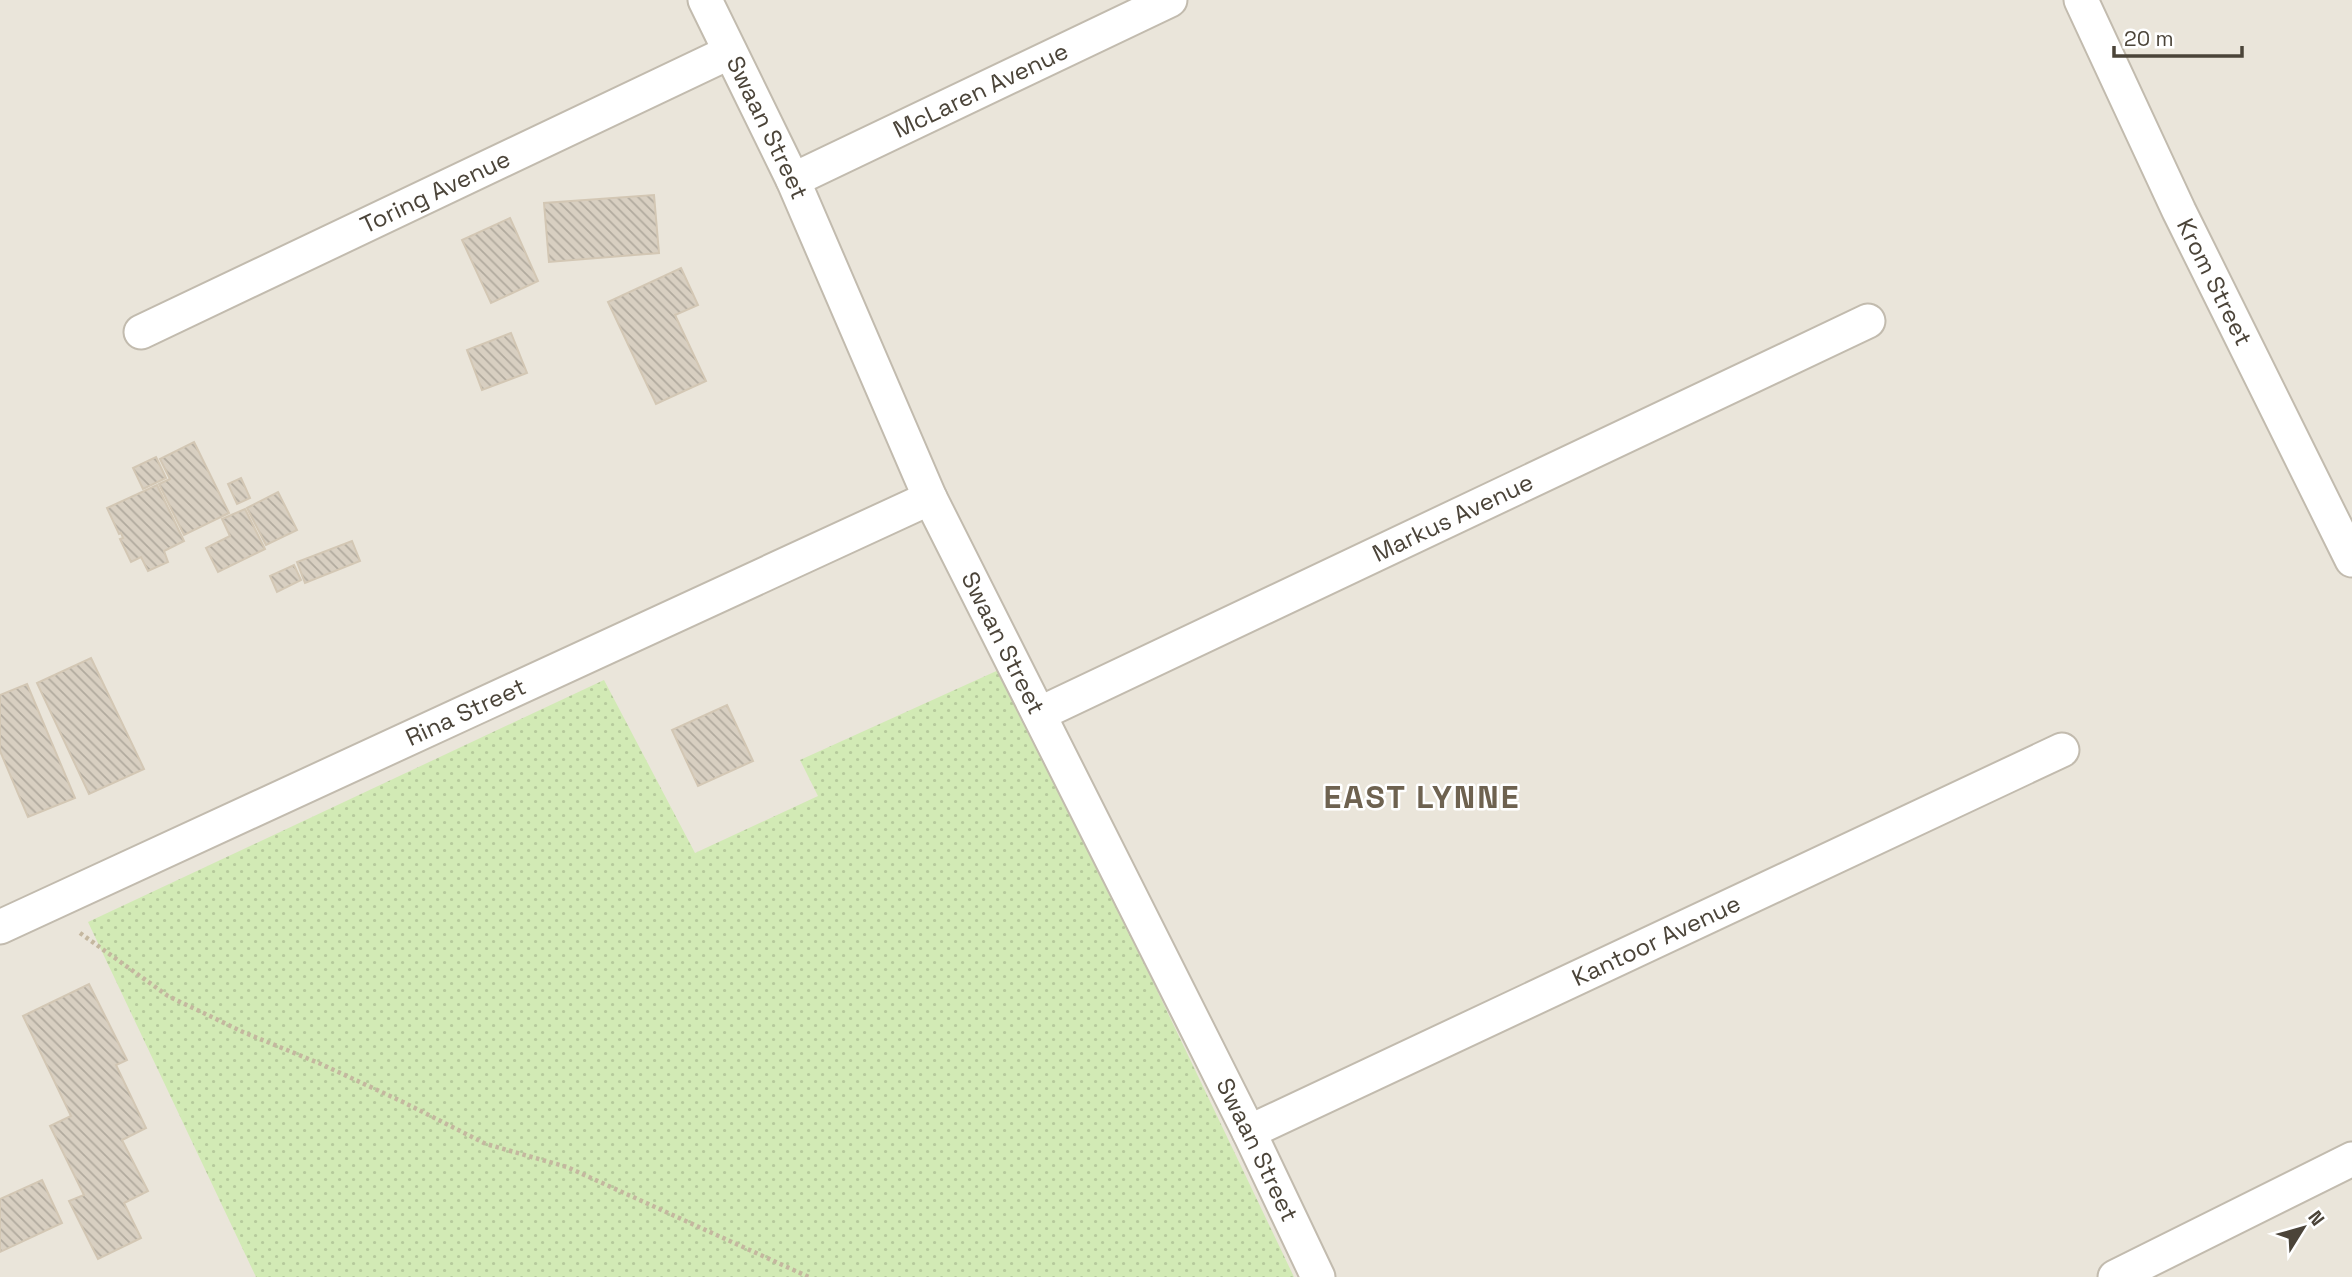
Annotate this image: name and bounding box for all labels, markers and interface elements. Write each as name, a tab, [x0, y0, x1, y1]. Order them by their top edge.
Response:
scale bar	[2114, 14, 2242, 58]
text: 20 m	[2124, 25, 2174, 52]
street label: McLaren Avenue	[888, 35, 1073, 145]
street label: Swaan Street	[720, 51, 815, 204]
street label: Toring Avenue	[355, 143, 515, 240]
street label: Krom Street	[2170, 213, 2259, 351]
street label: Markus Avenue	[1367, 466, 1538, 569]
street label: Swaan Street	[955, 566, 1052, 719]
street label: Rina Street	[400, 671, 531, 753]
district label: EAST LYNNE	[1324, 777, 1520, 817]
street label: Kantoor Avenue	[1567, 887, 1745, 993]
street label: Swaan Street	[1209, 1073, 1305, 1226]
north arrow	[2268, 1193, 2338, 1263]
text: N	[2302, 1205, 2330, 1231]

